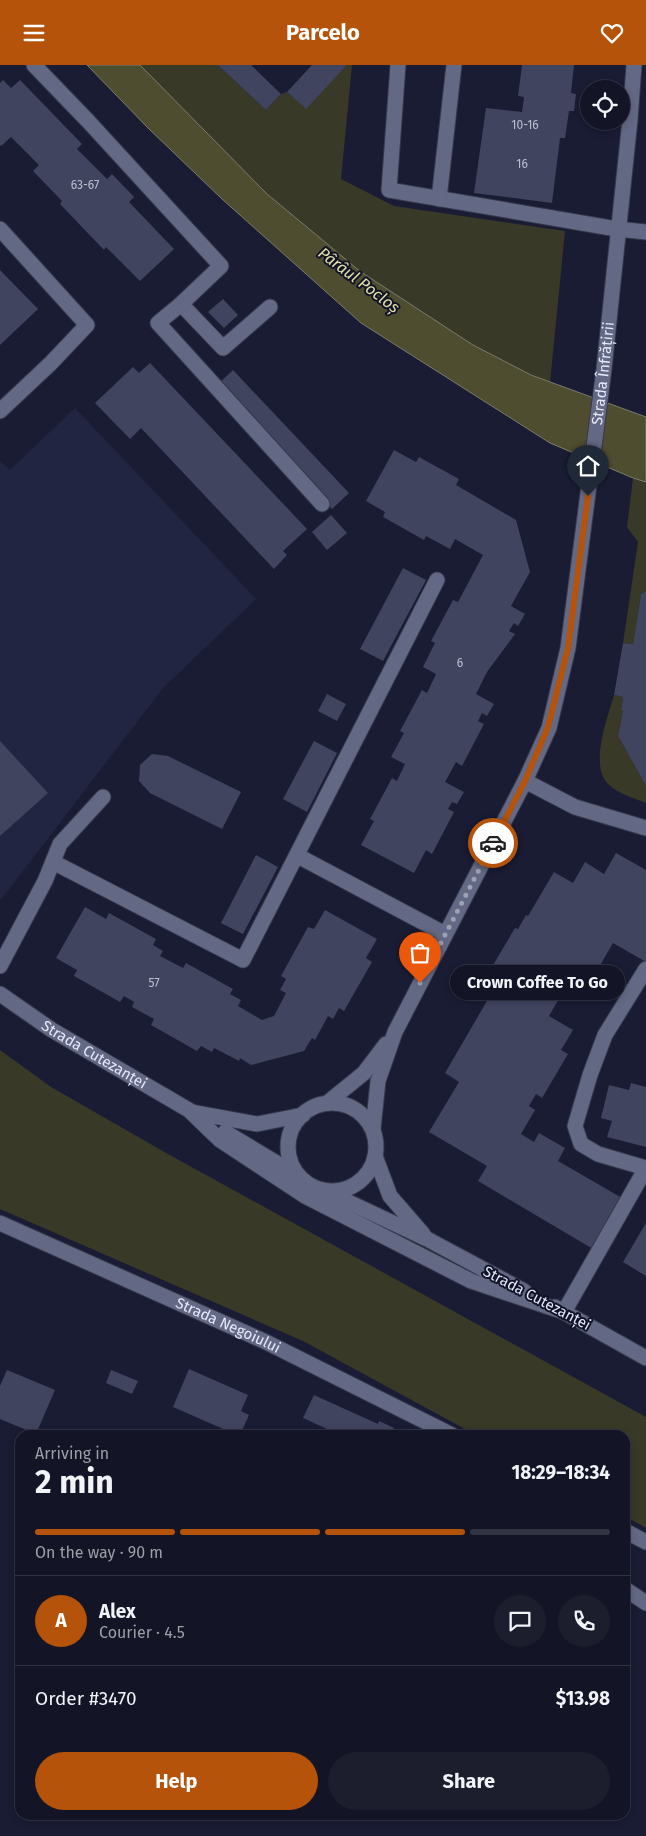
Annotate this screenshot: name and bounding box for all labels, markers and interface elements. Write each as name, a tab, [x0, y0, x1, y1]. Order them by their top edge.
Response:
icon: menu	[20, 19, 48, 47]
text: Parcelo	[286, 19, 360, 46]
icon: heart	[598, 19, 626, 47]
map controls	[580, 80, 630, 130]
button: locate	[580, 80, 630, 130]
house number: 10-16	[511, 118, 539, 132]
house number: 16	[516, 157, 528, 171]
house number: 63-67	[71, 178, 99, 192]
water label: Pârâul Pocloș	[314, 243, 404, 318]
street label: Strada Înfrățirii	[588, 321, 618, 426]
pin	[567, 445, 609, 496]
icon: home	[574, 452, 602, 480]
house number: 6	[457, 656, 463, 670]
courier	[468, 818, 518, 868]
icon: car	[479, 829, 507, 857]
pin	[399, 932, 441, 983]
icon: bag	[406, 939, 434, 967]
callout: Crown Coffee To Go	[450, 965, 625, 1001]
text: Crown Coffee To Go	[467, 973, 608, 992]
house number: 57	[148, 976, 160, 990]
street label: Strada Cutezanței	[38, 1016, 150, 1093]
street label: Strada Cutezanței	[480, 1262, 594, 1335]
street label: Strada Negoiului	[173, 1294, 284, 1357]
text: Arriving in	[35, 1444, 109, 1463]
text: 18:29–18:34	[511, 1461, 610, 1484]
text: 2 min	[35, 1463, 114, 1501]
text: On the way · 90 m	[35, 1543, 163, 1562]
button: chat	[494, 1595, 546, 1647]
button: phone	[558, 1595, 610, 1647]
text: Alex	[99, 1600, 136, 1623]
text: A	[55, 1609, 67, 1632]
text: Courier · 4.5	[99, 1623, 185, 1642]
text: Order #3470	[35, 1687, 137, 1710]
text: $13.98	[556, 1687, 610, 1710]
button: Help	[35, 1752, 318, 1810]
button: Share	[328, 1752, 610, 1810]

